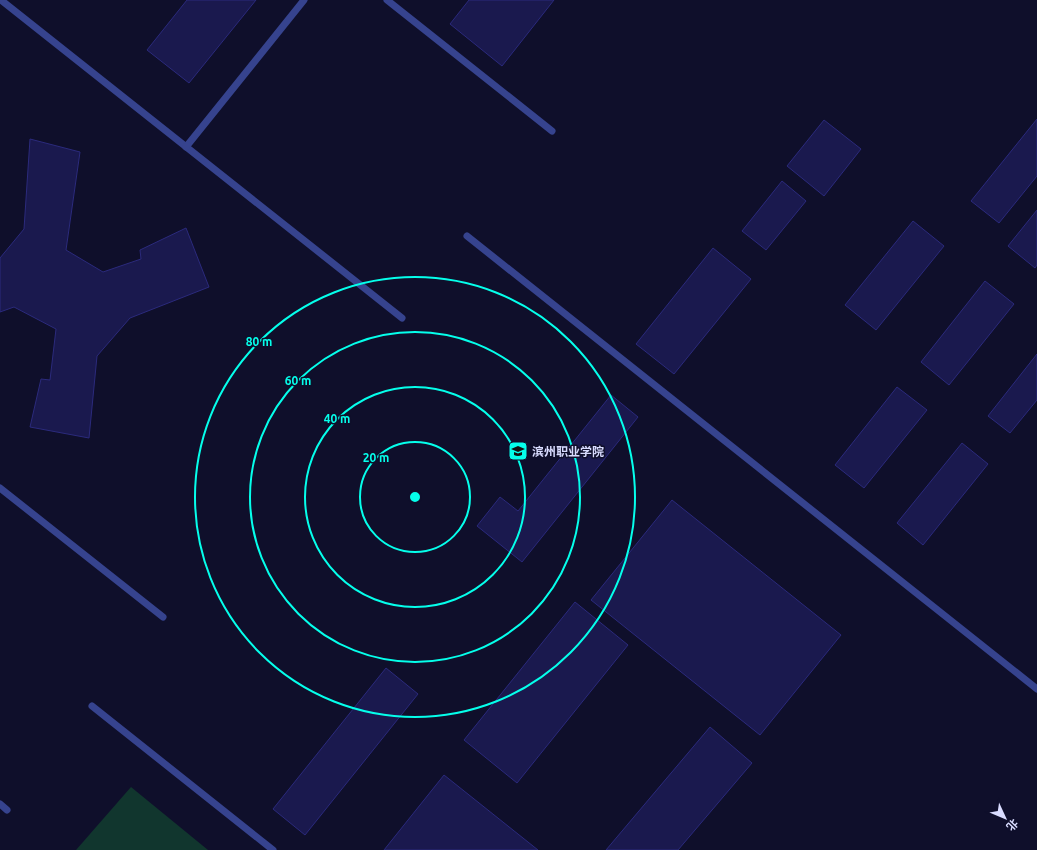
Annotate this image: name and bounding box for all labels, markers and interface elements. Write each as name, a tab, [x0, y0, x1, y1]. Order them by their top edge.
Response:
text: 80 m	[246, 335, 272, 348]
text: 60 m	[285, 374, 311, 387]
text: 40 m	[324, 412, 350, 425]
school or university icon: 滨州职业学院	[507, 440, 529, 462]
place label: 滨州职业学院	[532, 445, 604, 458]
text: 20 m	[363, 451, 389, 464]
centre of rings	[408, 490, 422, 504]
north arrow	[985, 798, 1025, 838]
text: 北	[1004, 817, 1020, 833]

